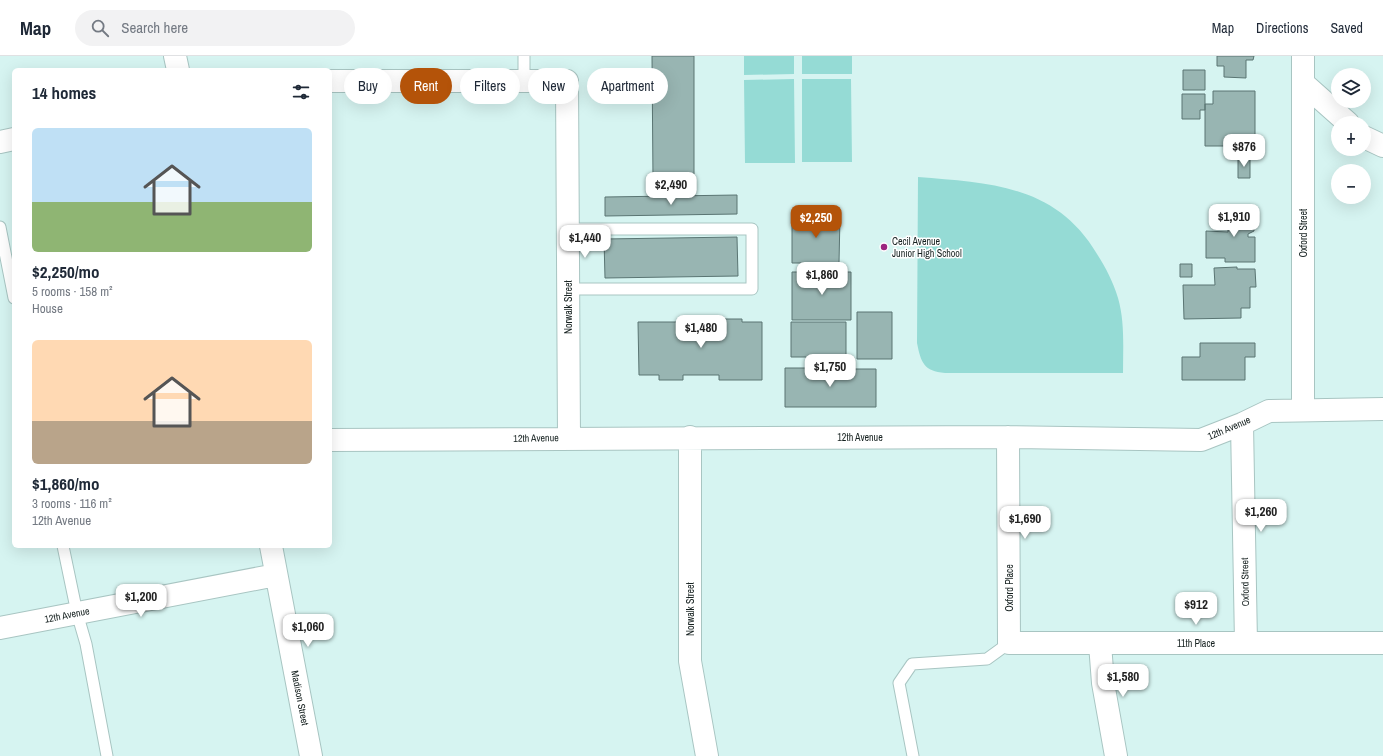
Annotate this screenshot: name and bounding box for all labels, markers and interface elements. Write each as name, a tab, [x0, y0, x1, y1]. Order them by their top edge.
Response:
search box	[75, 10, 355, 46]
text: Map	[20, 15, 51, 41]
icon: search	[89, 17, 111, 39]
text: Search here	[121, 17, 188, 38]
text: Map	[1212, 19, 1234, 37]
text: Directions	[1256, 19, 1308, 37]
text: Saved	[1330, 19, 1363, 37]
chip: Buy	[344, 68, 392, 104]
chip: Rent	[400, 68, 452, 104]
chip: Filters	[460, 68, 520, 104]
chip: New	[528, 68, 579, 104]
chip: Apartment	[587, 68, 668, 104]
map controls	[1331, 68, 1371, 204]
button: layers	[1331, 68, 1371, 108]
text: 14 homes	[32, 81, 96, 104]
icon: filters	[290, 81, 312, 103]
button: +	[1331, 116, 1371, 156]
pin: $876	[1220, 134, 1268, 168]
text: $876	[1232, 138, 1256, 155]
icon: home	[136, 154, 208, 226]
button: −	[1331, 164, 1371, 204]
pin: $2,490	[638, 172, 704, 206]
text: $2,490	[655, 176, 687, 193]
pin: $1,910	[1201, 204, 1267, 238]
pin: $2,250	[783, 205, 849, 239]
text: $1,910	[1218, 208, 1250, 225]
street label: Oxford Street	[1297, 208, 1310, 257]
text: $2,250	[800, 209, 832, 226]
pin: $1,440	[552, 225, 618, 259]
text: $1,440	[569, 229, 601, 246]
place label: Cecil Avenue Junior High School	[892, 235, 962, 260]
marker: Cecil Avenue Junior High School	[879, 242, 889, 252]
text: $2,250/mo	[32, 260, 99, 283]
pin: $1,860	[789, 262, 855, 296]
text: $1,860	[806, 266, 838, 283]
street label: Norwalk Street	[562, 279, 575, 334]
text: 5 rooms · 158 m²	[32, 283, 113, 300]
text: House	[32, 300, 63, 317]
pin: $1,480	[668, 315, 734, 349]
text: $1,480	[685, 319, 717, 336]
pin: $1,750	[797, 354, 863, 388]
text: $1,750	[814, 358, 846, 375]
icon: home	[136, 366, 208, 438]
street label: 12th Avenue	[1206, 413, 1253, 443]
street label: 12th Avenue	[513, 431, 559, 445]
street label: 12th Avenue	[837, 431, 883, 444]
text: $1,860/mo	[32, 472, 99, 495]
text: 3 rooms · 116 m²	[32, 495, 112, 512]
pin: $1,260	[1228, 499, 1294, 533]
text: $1,260	[1245, 503, 1277, 520]
pin: $1,690	[992, 506, 1058, 540]
text: $1,690	[1009, 510, 1041, 527]
text: 12th Avenue	[32, 512, 91, 529]
street label: Oxford Street	[1238, 557, 1252, 607]
street label: Oxford Place	[1003, 564, 1016, 612]
street label: Norwalk Street	[684, 581, 697, 636]
pin: $1,200	[108, 584, 174, 618]
text: $1,200	[125, 588, 157, 605]
pin: $912	[1172, 592, 1220, 626]
text: $912	[1184, 596, 1208, 613]
street label: 12th Avenue	[43, 604, 91, 626]
pin: $1,060	[275, 614, 341, 648]
text: $1,060	[292, 618, 324, 635]
street label: 11th Place	[1177, 637, 1216, 650]
pin: $1,580	[1090, 664, 1156, 698]
text: $1,580	[1107, 668, 1139, 685]
street label: Madison Street	[288, 669, 312, 727]

